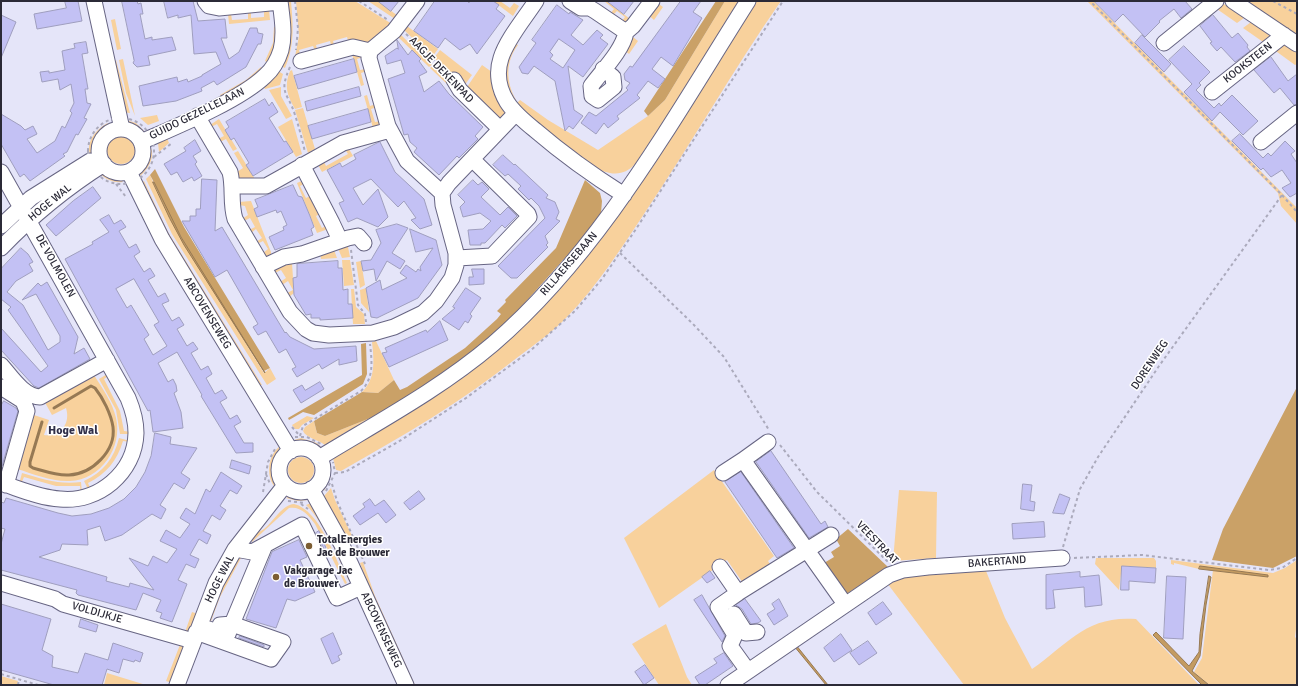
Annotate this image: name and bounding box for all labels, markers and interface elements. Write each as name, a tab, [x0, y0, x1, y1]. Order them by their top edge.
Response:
street label: AAGJE DEKENPAD	[406, 34, 476, 106]
street label: KOOKSTEEN	[1221, 40, 1275, 86]
street label: GUIDO GEZELLELAAN	[147, 85, 247, 143]
street label: HOGE WAL	[26, 182, 74, 224]
street label: RILLAERSEBAAN	[538, 229, 600, 299]
street label: DE VOLMOLEN	[32, 232, 78, 300]
street label: ABCOVENSEWEG	[180, 275, 234, 351]
street label: DORENWEG	[1129, 338, 1171, 392]
district label: Hoge Wal	[48, 424, 98, 438]
street label: VEESTRAAT	[853, 519, 901, 567]
place label: TotalEnergies Jac de Brouwer	[317, 533, 390, 559]
marker: TotalEnergies Jac de Brouwer	[304, 541, 314, 551]
street label: HOGE WAL	[202, 553, 238, 605]
street label: BAKERTAND	[967, 553, 1027, 571]
place label: Vakgarage Jac de Brouwer	[284, 564, 353, 590]
marker: Vakgarage Jac de Brouwer	[271, 572, 281, 582]
street label: ABCOVENSEWEG	[358, 590, 404, 670]
street label: VOLDIJKJE	[70, 599, 124, 627]

